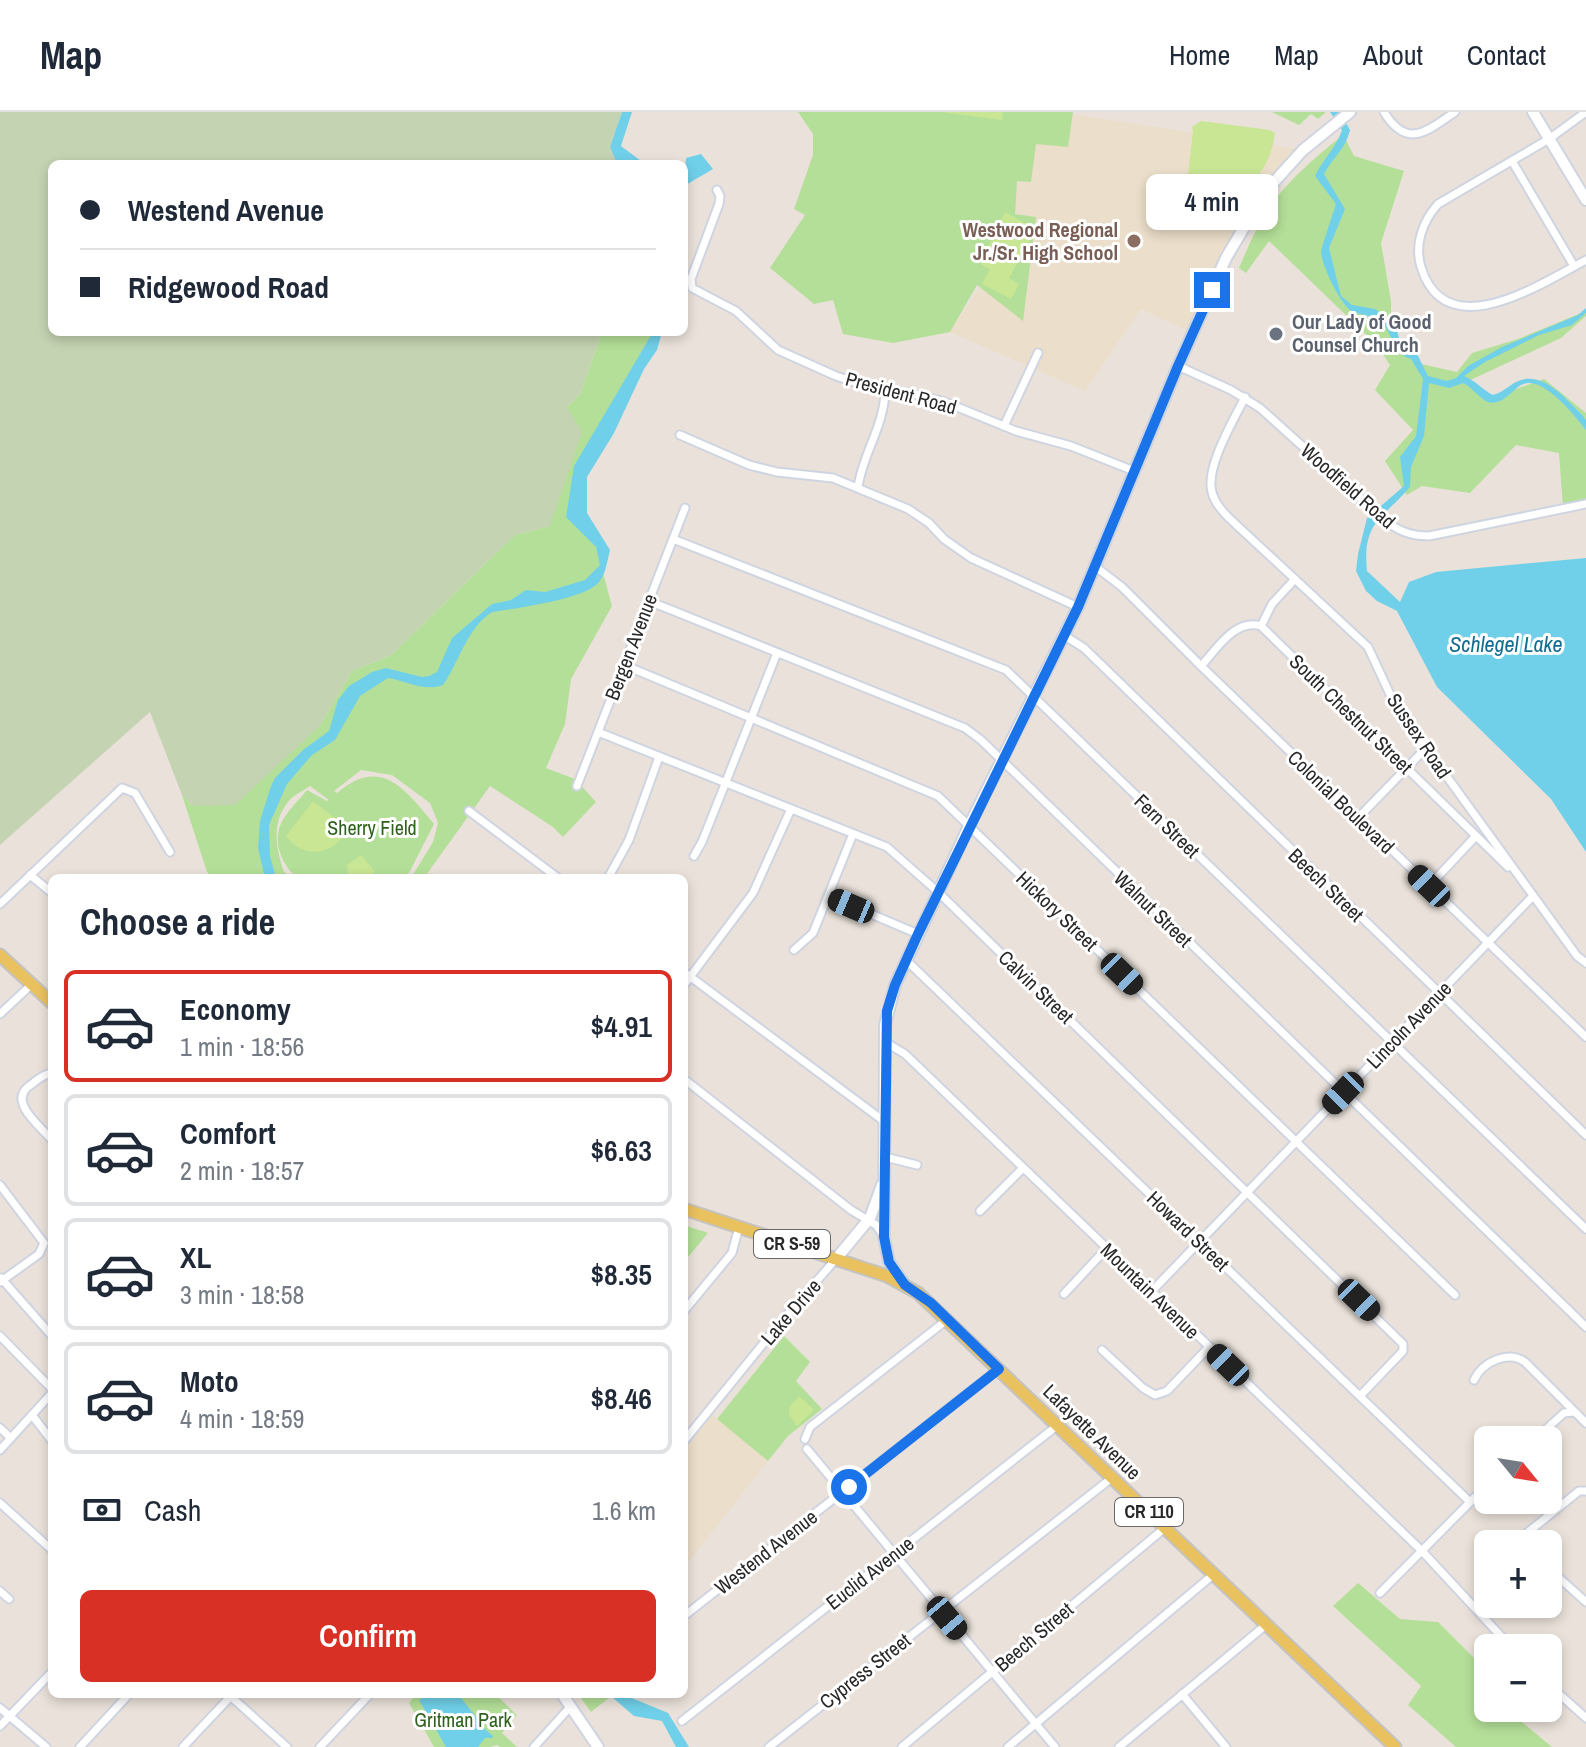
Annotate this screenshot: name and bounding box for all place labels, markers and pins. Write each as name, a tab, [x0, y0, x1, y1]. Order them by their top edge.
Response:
place label: Westwood Regional Jr./Sr. High School	[962, 216, 1118, 266]
marker: Westwood Regional Jr./Sr. High School	[1125, 232, 1143, 250]
place label: Our Lady of Good Counsel Church	[1292, 308, 1431, 358]
marker: Our Lady of Good Counsel Church	[1267, 325, 1285, 343]

